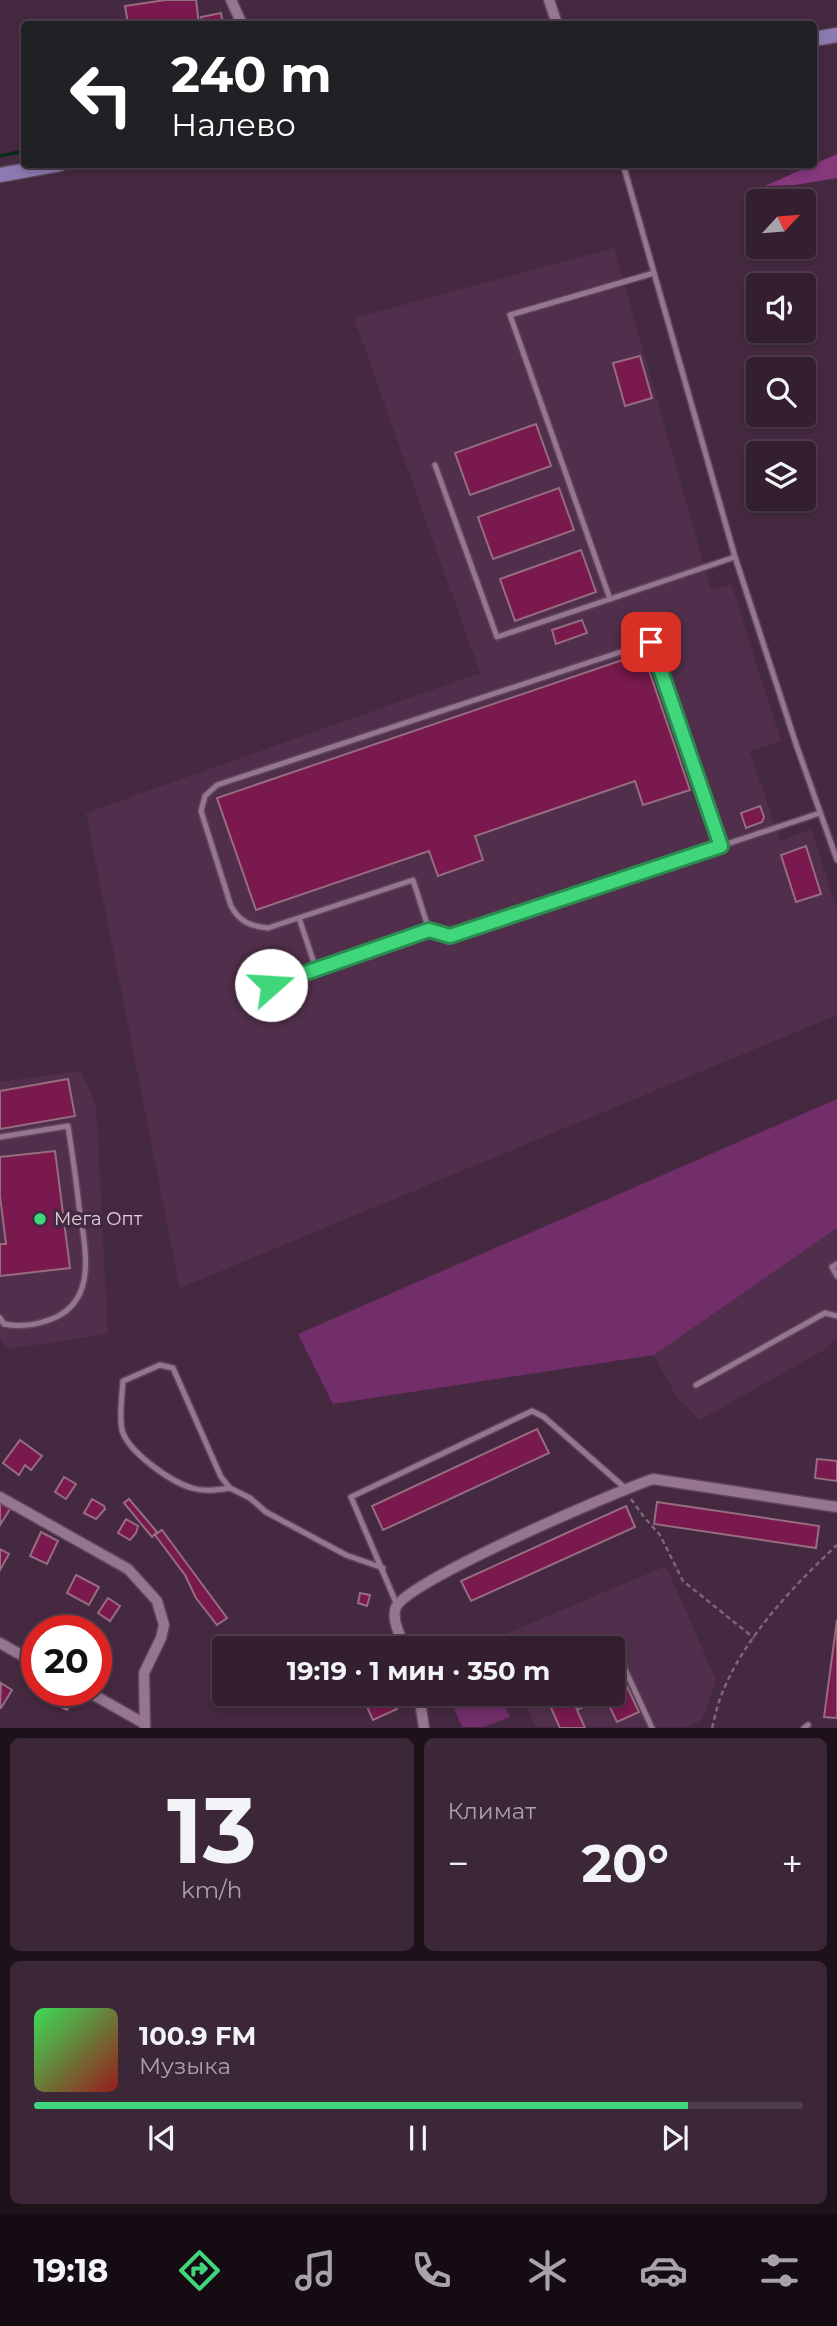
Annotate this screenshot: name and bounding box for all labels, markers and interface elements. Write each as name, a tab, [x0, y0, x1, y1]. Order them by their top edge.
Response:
text: 240 m	[171, 45, 332, 104]
icon: left	[56, 49, 147, 140]
text: Налево	[171, 105, 296, 144]
north arrow	[746, 189, 816, 259]
map controls	[746, 189, 816, 511]
button: sound	[746, 273, 816, 343]
button: search	[746, 357, 816, 427]
button: layers	[746, 441, 816, 511]
pin	[621, 612, 681, 672]
icon: arrive	[632, 623, 670, 661]
position arrow	[234, 948, 308, 1022]
place label: Мега Опт	[54, 1208, 143, 1230]
marker: Мега Опт	[32, 1211, 48, 1227]
speed limit sign: 20	[21, 1615, 112, 1706]
text: 19:19 · 1 мин · 350 m	[287, 1655, 550, 1687]
text: 13	[167, 1775, 257, 1886]
text: Климат	[448, 1797, 536, 1825]
text: 20°	[581, 1832, 669, 1895]
text: −	[448, 1840, 469, 1887]
text: +	[781, 1840, 803, 1887]
text: km/h	[181, 1876, 242, 1904]
text: 100.9 FM	[139, 2020, 256, 2052]
text: Музыка	[139, 2052, 231, 2080]
icon: previous	[143, 2119, 181, 2157]
icon: pause	[399, 2119, 437, 2157]
icon: next	[656, 2119, 694, 2157]
icon: directions	[175, 2246, 224, 2295]
icon: music	[291, 2246, 340, 2295]
icon: phone	[407, 2246, 456, 2295]
icon: climate	[523, 2246, 572, 2295]
icon: car	[639, 2246, 688, 2295]
icon: filters	[755, 2246, 804, 2295]
text: 19:18	[33, 2251, 108, 2290]

